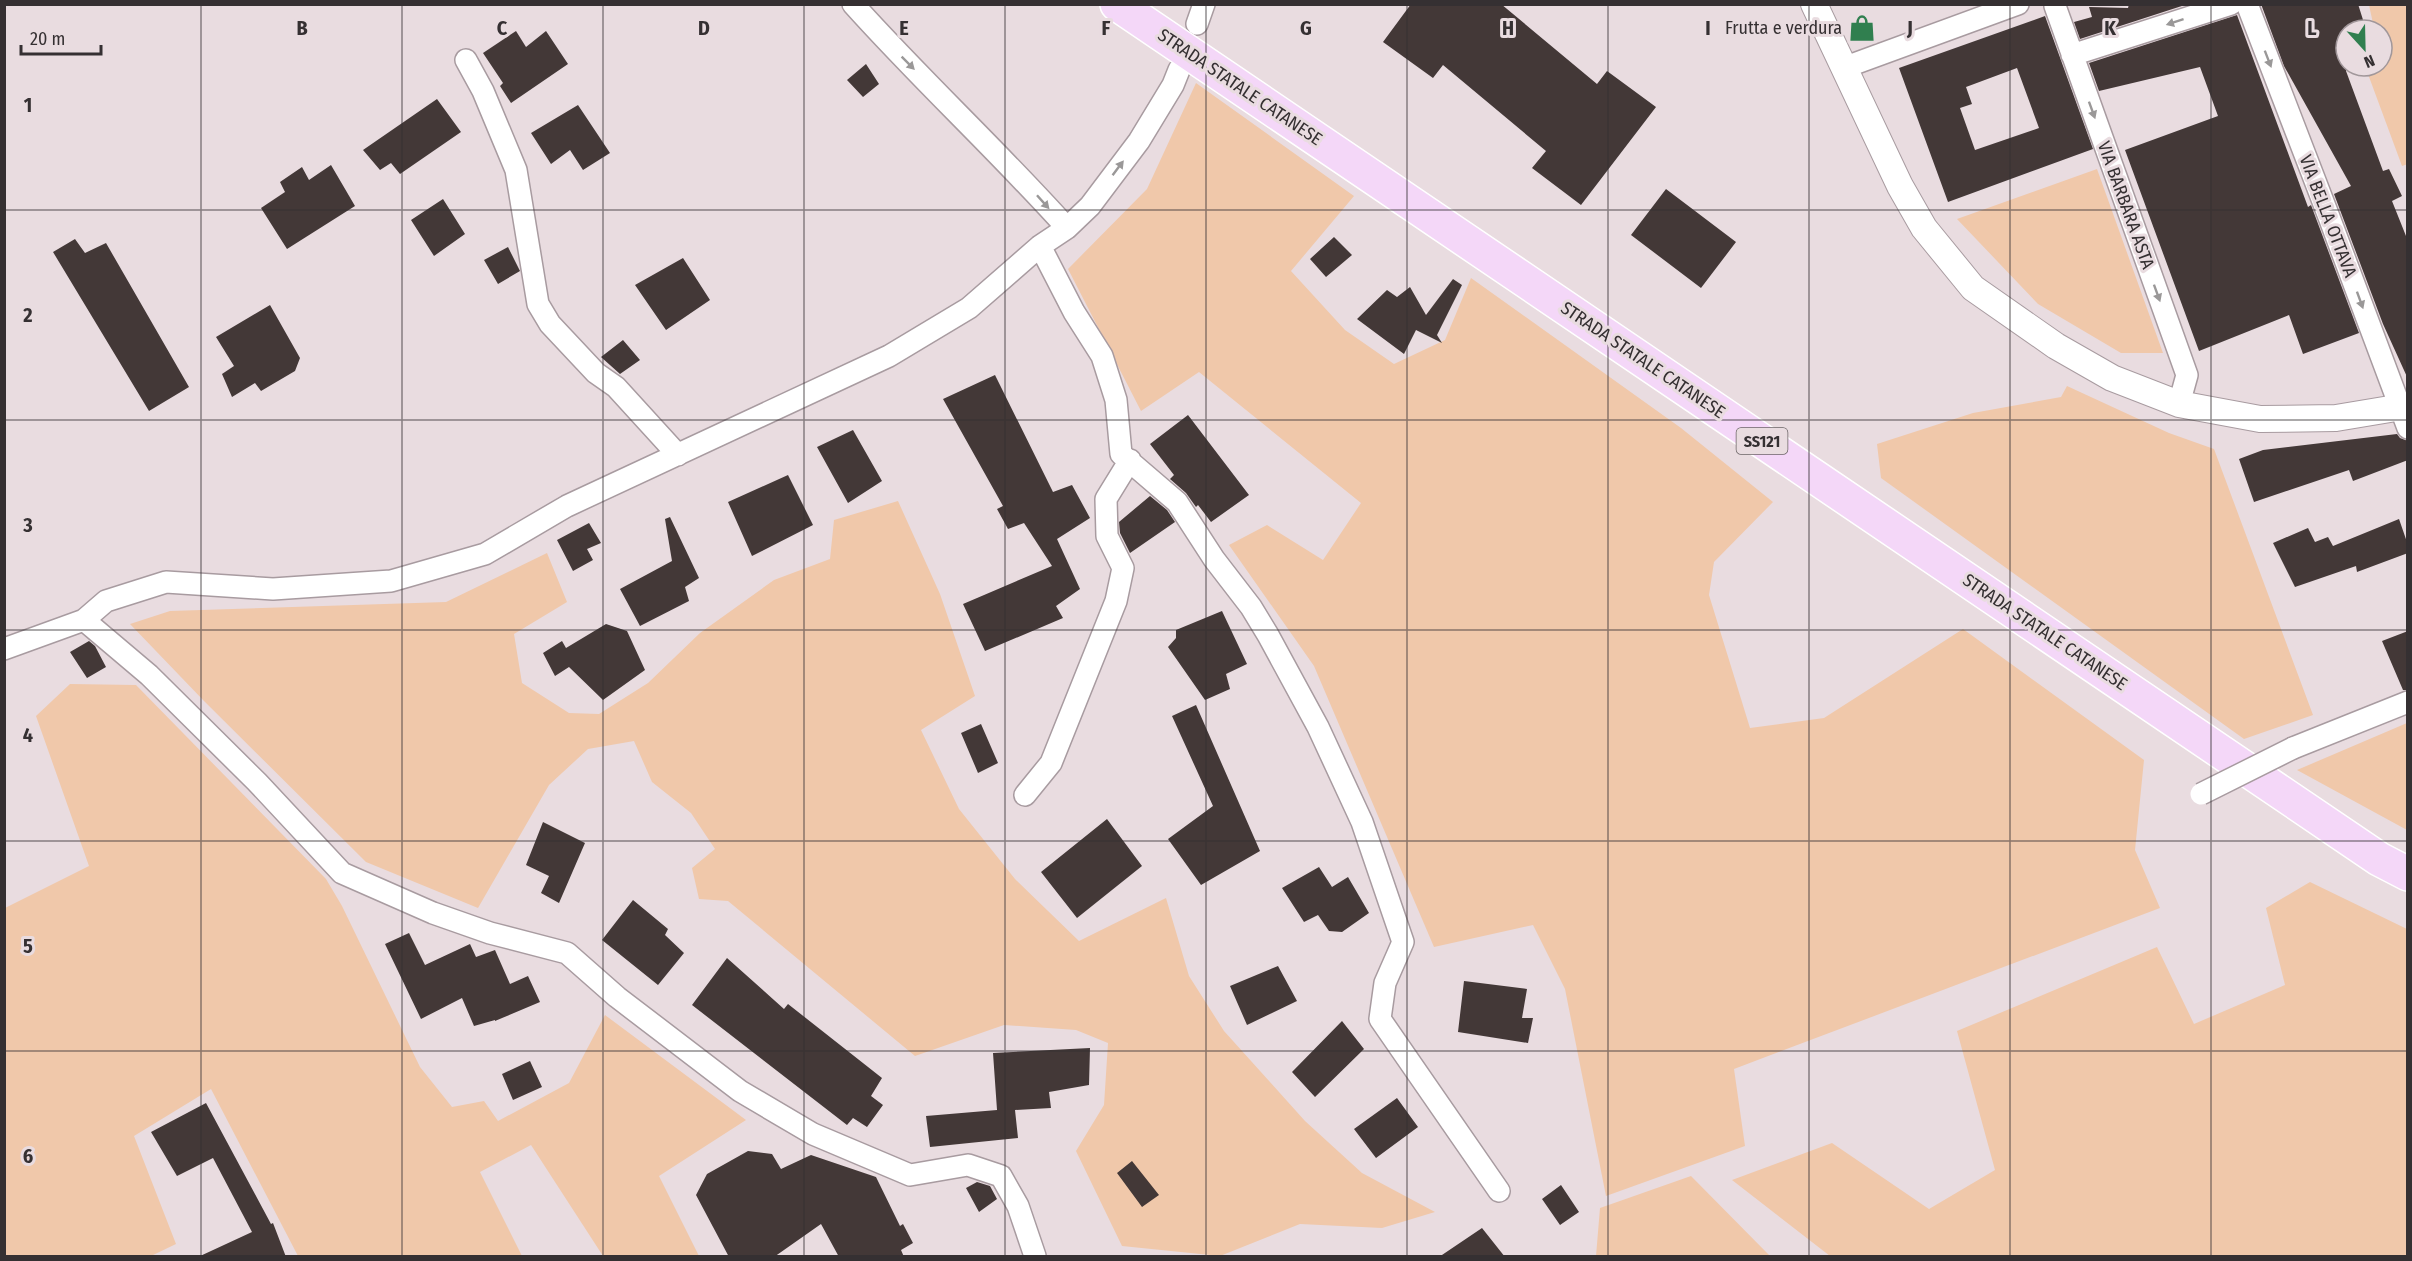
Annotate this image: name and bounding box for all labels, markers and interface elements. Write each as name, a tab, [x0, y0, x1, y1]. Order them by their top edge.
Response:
shop icon: Frutta e verdura	[1847, 13, 1877, 43]
text: B	[296, 16, 308, 40]
text: C	[497, 16, 508, 40]
text: D	[698, 16, 710, 40]
text: E	[899, 16, 909, 40]
text: F	[1102, 16, 1111, 40]
text: G	[1300, 16, 1312, 40]
text: H	[1502, 16, 1514, 40]
text: I	[1705, 16, 1711, 40]
text: J	[1906, 16, 1913, 40]
text: K	[2104, 16, 2116, 40]
text: L	[2307, 16, 2317, 40]
place label: Frutta e verdura	[1725, 17, 1842, 39]
scale bar	[21, 18, 100, 56]
one-way arrow	[2166, 18, 2184, 27]
north arrow	[2334, 18, 2394, 78]
street label: STRADA STATALE CATANESE	[1154, 24, 1326, 150]
text: 20 m	[30, 28, 65, 50]
one-way arrow	[2264, 50, 2273, 68]
text: N	[2361, 51, 2377, 72]
one-way arrow	[900, 55, 914, 69]
text: 1	[24, 93, 32, 117]
one-way arrow	[2087, 101, 2097, 119]
street label: VIA BARBARA ASTA	[2093, 138, 2159, 272]
street label: VIA BELLA OTTAVA	[2295, 152, 2362, 281]
one-way arrow	[1112, 161, 1124, 176]
one-way arrow	[1036, 195, 1050, 210]
one-way arrow	[2153, 284, 2163, 302]
one-way arrow	[2356, 291, 2365, 309]
street label: STRADA STATALE CATANESE	[1557, 297, 1729, 423]
text: 2	[22, 303, 33, 327]
road number: SS121	[1736, 428, 1788, 454]
text: 3	[22, 513, 33, 537]
street label: STRADA STATALE CATANESE	[1959, 569, 2131, 695]
text: 4	[23, 723, 33, 747]
text: 5	[23, 934, 33, 958]
text: 6	[23, 1144, 33, 1168]

